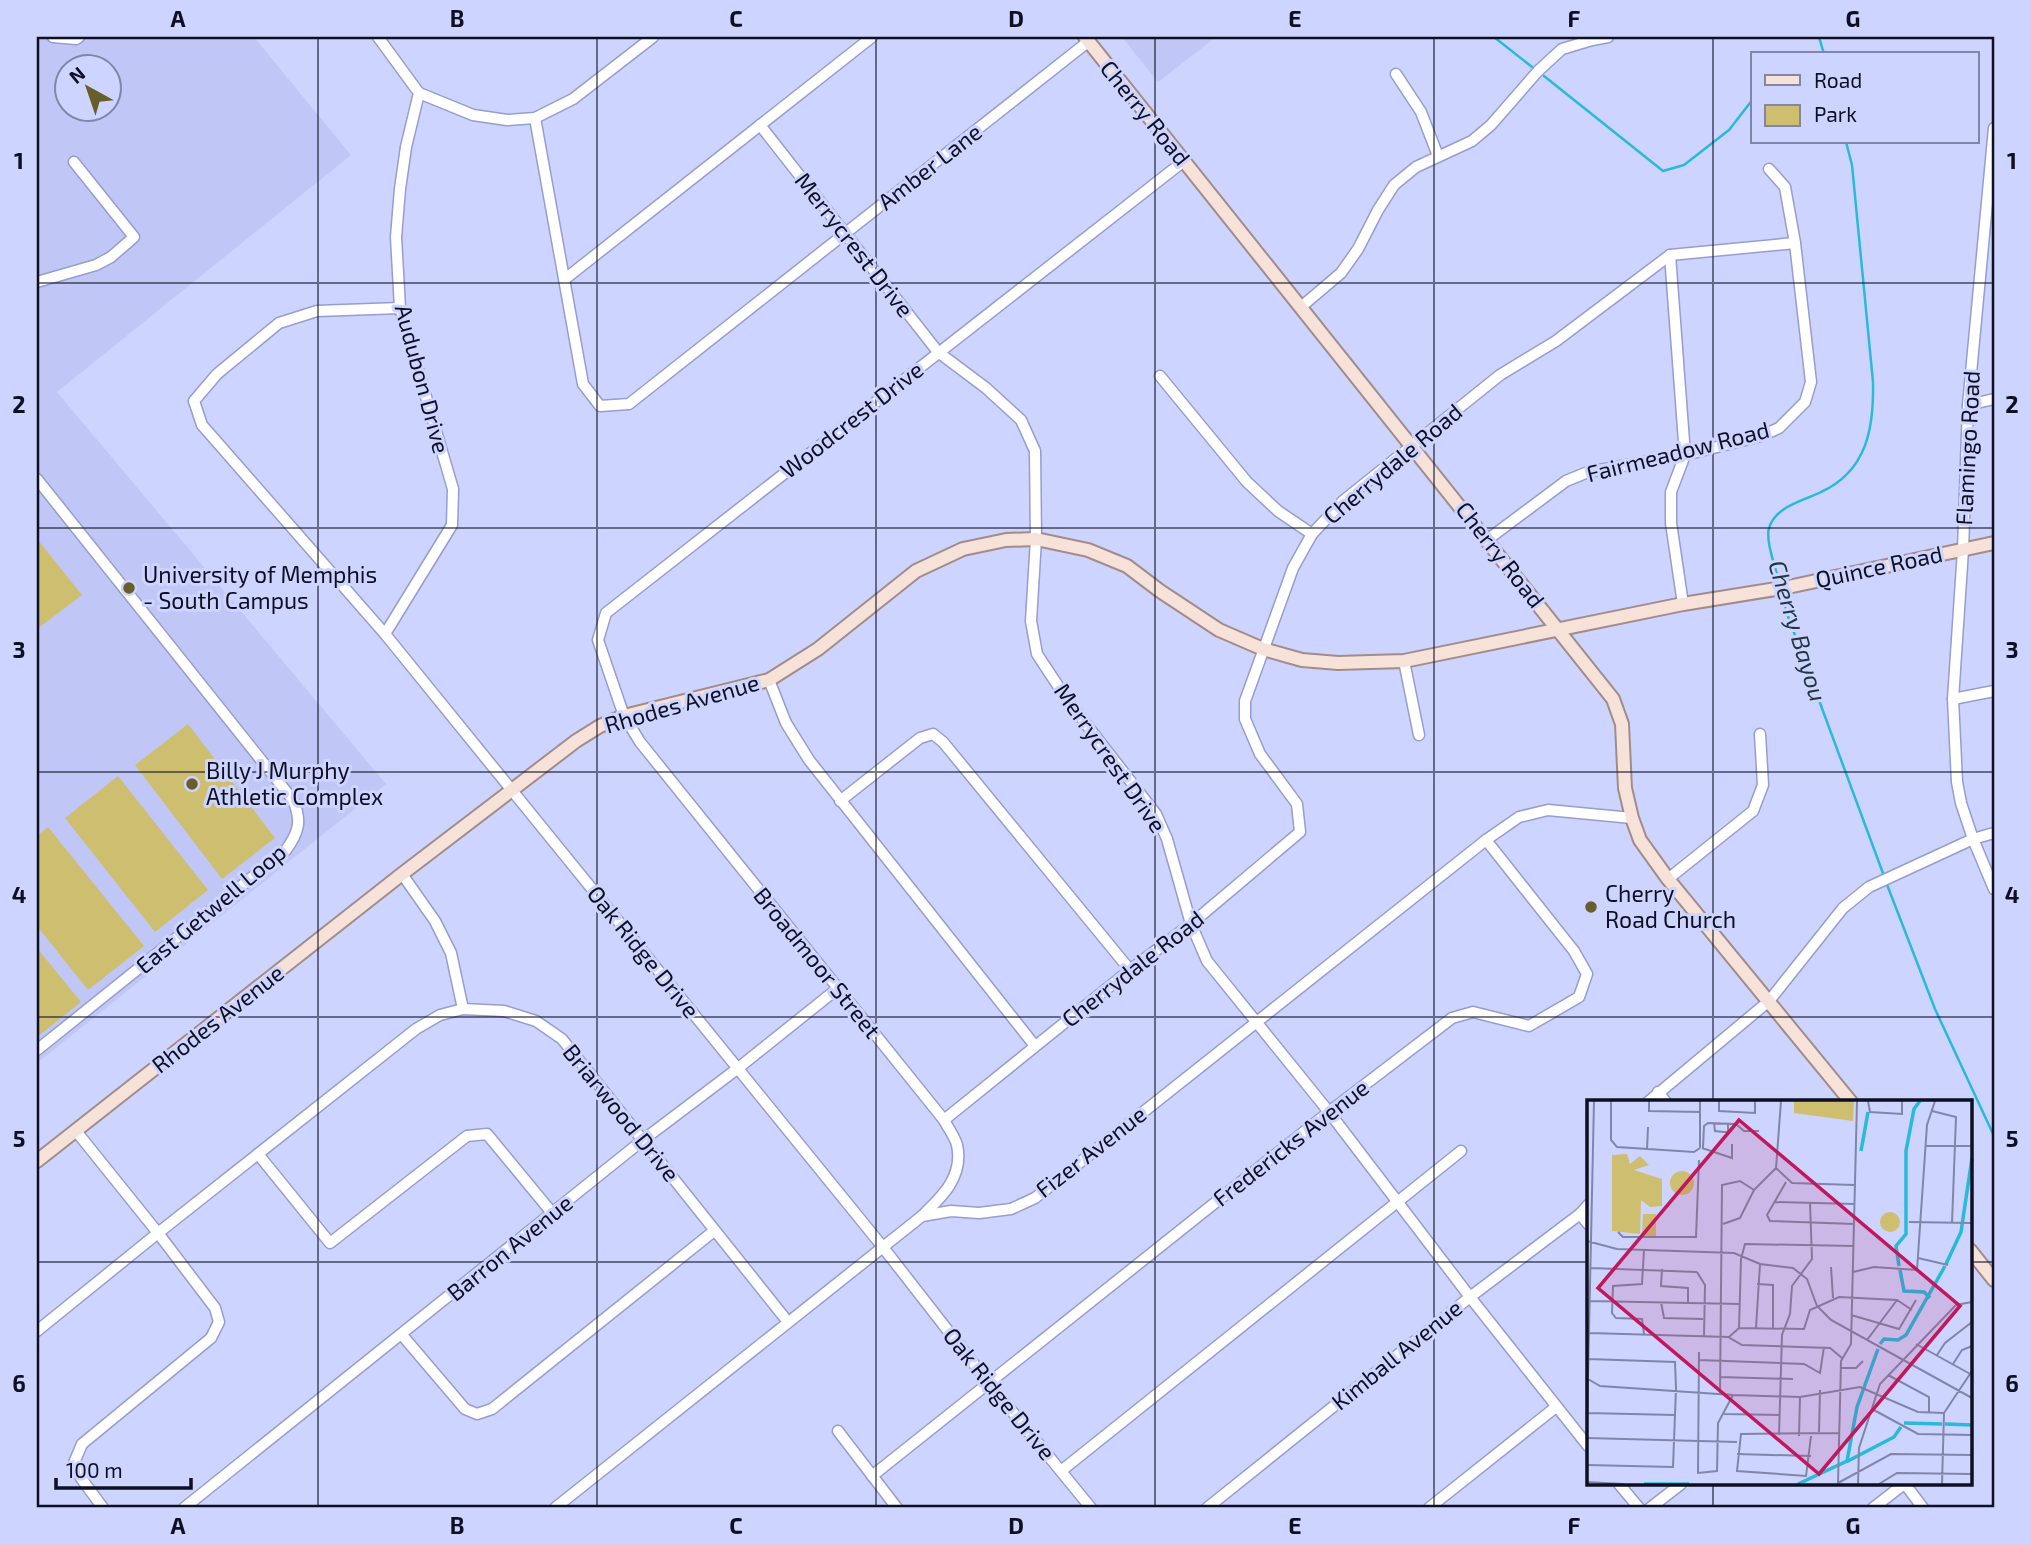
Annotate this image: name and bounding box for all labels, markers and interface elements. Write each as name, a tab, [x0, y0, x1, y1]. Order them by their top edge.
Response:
text: A	[170, 4, 186, 32]
text: B	[450, 4, 464, 32]
text: C	[729, 4, 743, 32]
text: D	[1008, 4, 1024, 32]
text: E	[1288, 4, 1302, 32]
text: F	[1568, 4, 1581, 32]
text: G	[1846, 4, 1860, 32]
north arrow	[52, 52, 122, 122]
legend	[1751, 52, 1979, 144]
street label: Cherry Road	[1095, 54, 1197, 171]
text: N	[64, 61, 89, 88]
text: Road	[1814, 67, 1862, 92]
text: Park	[1814, 101, 1857, 126]
street label: Amber Lane	[872, 117, 987, 215]
text: 1	[14, 146, 24, 174]
text: 1	[2007, 146, 2017, 174]
street label: Merrycrest Drive	[790, 167, 920, 322]
street label: Audubon Drive	[390, 301, 456, 456]
street label: Woodcrest Drive	[774, 355, 928, 484]
street label: Flamingo Road	[1949, 370, 1985, 526]
text: 2	[12, 390, 26, 418]
text: 2	[2005, 390, 2019, 418]
street label: Cherrydale Road	[1317, 397, 1467, 529]
street label: Fairmeadow Road	[1583, 415, 1772, 487]
street label: Cherry Road	[1451, 496, 1551, 613]
street label: Quince Road	[1813, 539, 1945, 593]
water label: Cherry Bayou	[1763, 556, 1834, 705]
place label: University of Memphis - South Campus	[143, 560, 377, 614]
marker: University of Memphis - South Campus	[121, 580, 137, 596]
text: 3	[12, 635, 26, 663]
text: 3	[2005, 635, 2019, 663]
street label: Rhodes Avenue	[601, 668, 762, 738]
street label: Merrycrest Drive	[1049, 677, 1173, 837]
place label: Billy J Murphy Athletic Complex	[206, 756, 383, 810]
marker: Billy J Murphy Athletic Complex	[184, 776, 200, 792]
street label: East Getwell Loop	[130, 837, 291, 979]
street label: Oak Ridge Drive	[582, 879, 706, 1023]
place label: Cherry Road Church	[1605, 879, 1736, 933]
text: 4	[12, 880, 26, 908]
text: 4	[2005, 880, 2019, 908]
street label: Broadmoor Street	[748, 881, 887, 1044]
marker: Cherry Road Church	[1583, 899, 1599, 915]
street label: Cherrydale Road	[1056, 904, 1209, 1032]
street label: Rhodes Avenue	[146, 958, 289, 1078]
street label: Briarwood Drive	[558, 1038, 686, 1187]
street label: Fredericks Avenue	[1207, 1073, 1374, 1212]
street label: Fizer Avenue	[1030, 1099, 1151, 1203]
inset map	[1587, 1100, 1972, 1486]
text: 5	[13, 1124, 25, 1152]
text: 5	[2006, 1124, 2018, 1152]
street label: Barron Avenue	[441, 1188, 578, 1306]
street label: Kimball Avenue	[1325, 1293, 1467, 1415]
street label: Oak Ridge Drive	[938, 1321, 1062, 1465]
text: 6	[12, 1369, 26, 1397]
text: 6	[2005, 1369, 2019, 1397]
scale bar	[56, 1447, 191, 1491]
text: 100 m	[66, 1457, 123, 1482]
text: A	[170, 1511, 186, 1539]
text: B	[450, 1511, 464, 1539]
text: C	[729, 1511, 743, 1539]
text: D	[1008, 1511, 1024, 1539]
text: E	[1288, 1511, 1302, 1539]
text: F	[1568, 1511, 1581, 1539]
text: G	[1846, 1511, 1860, 1539]

